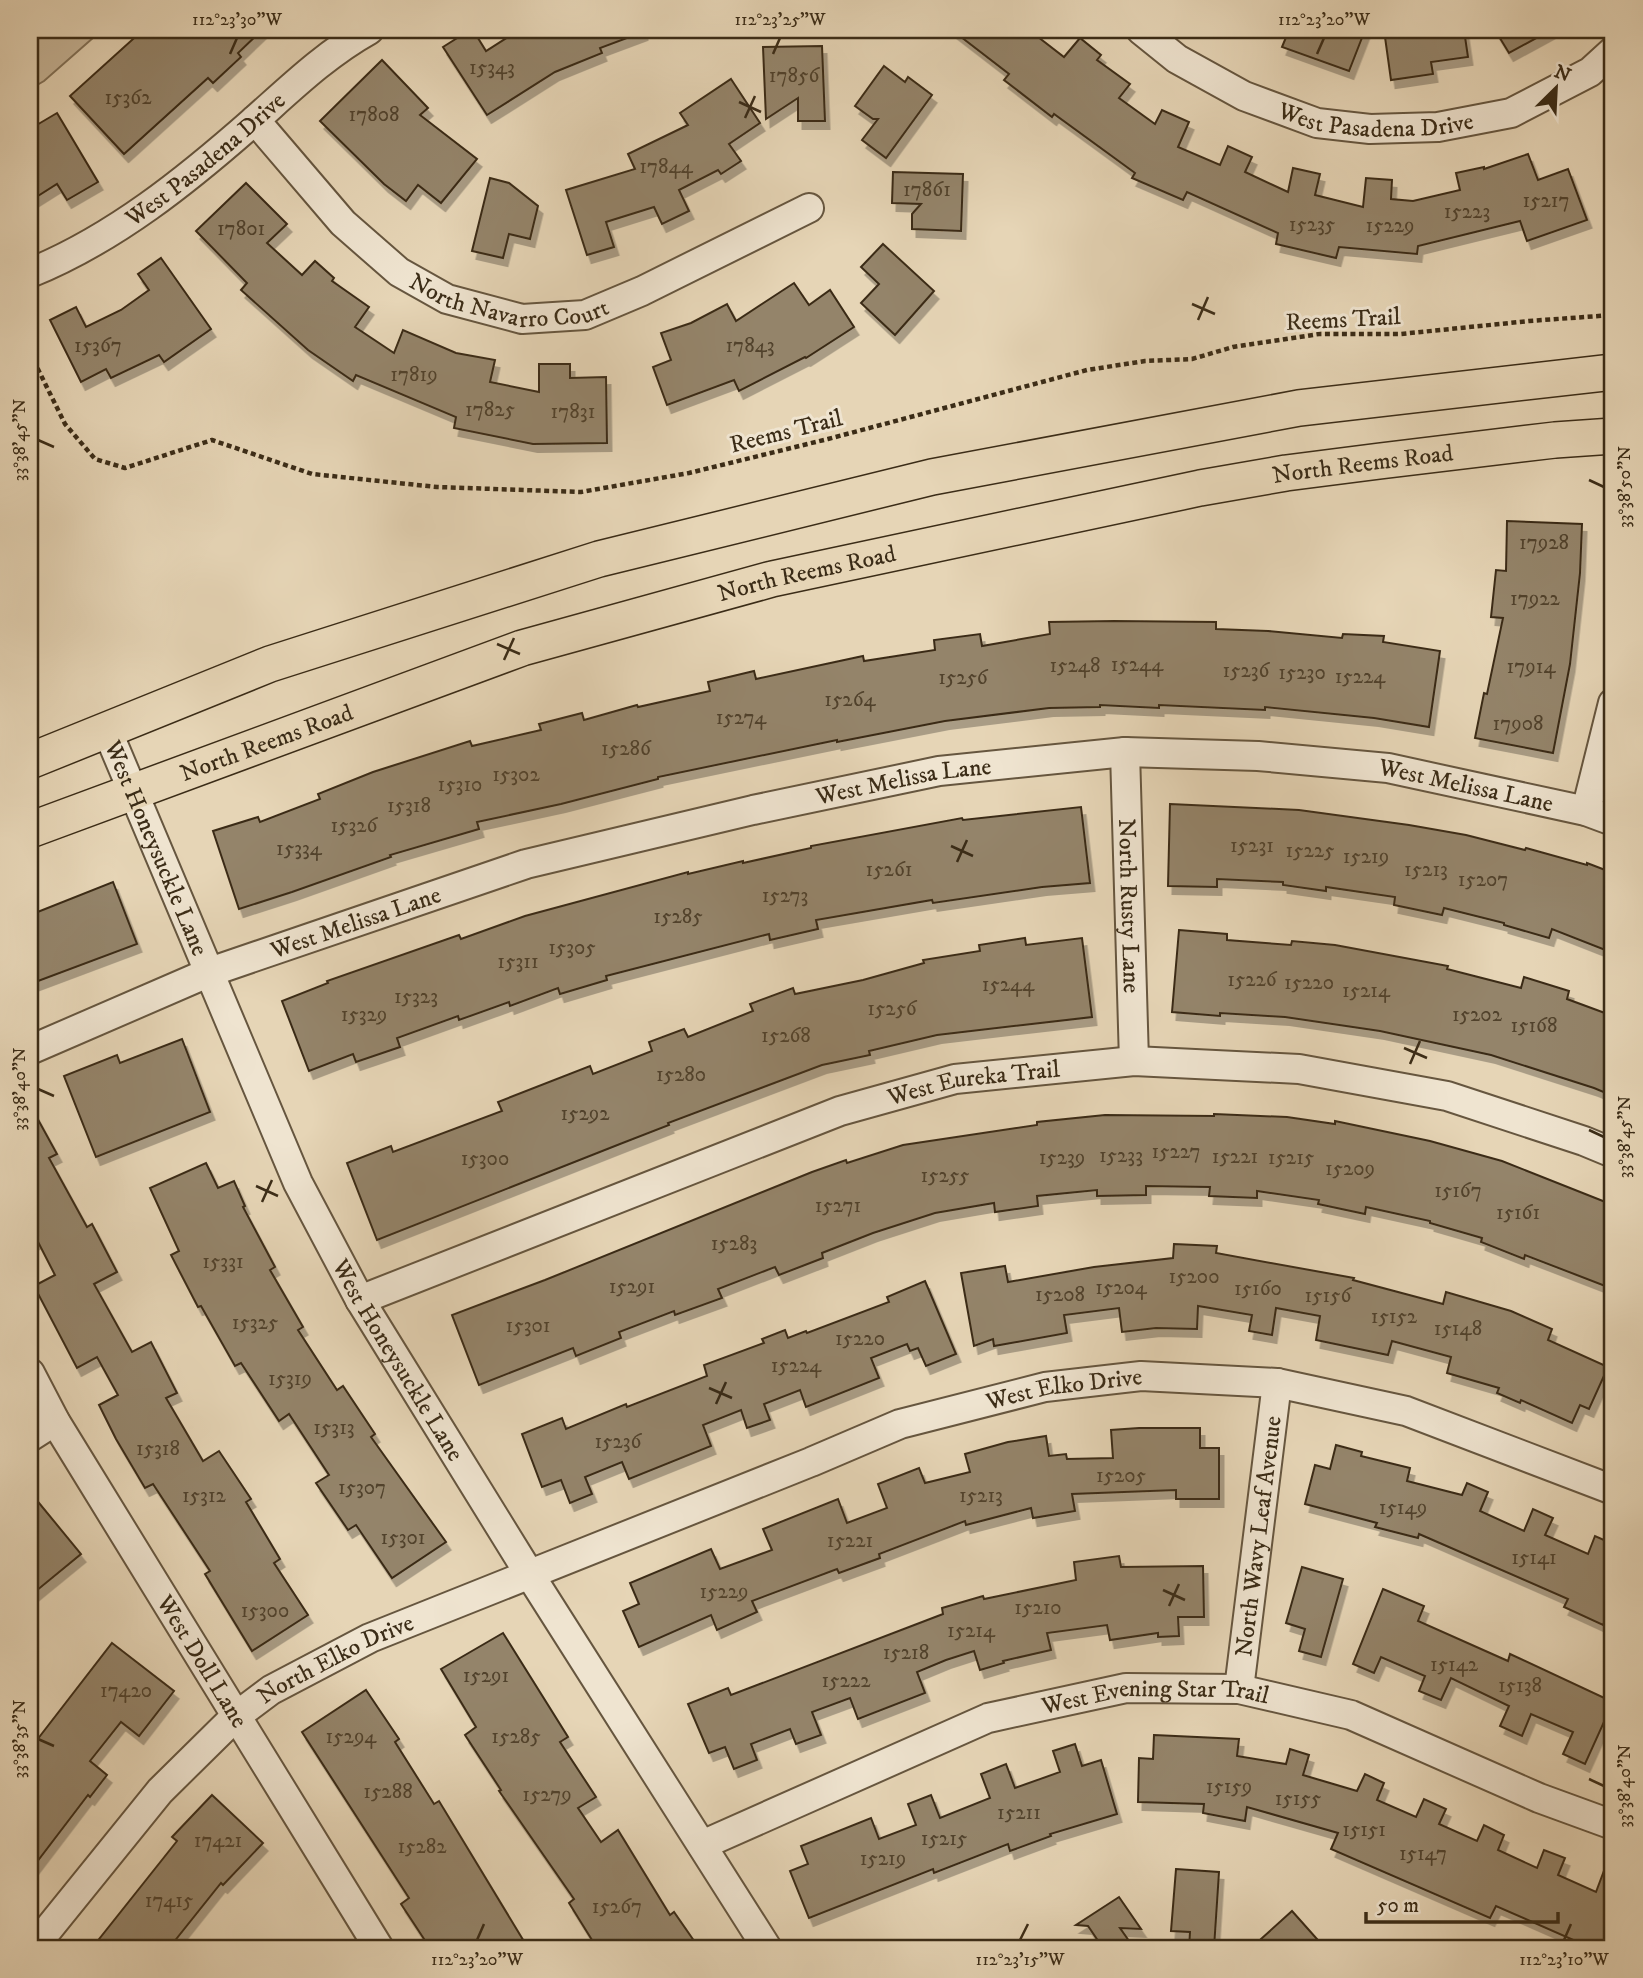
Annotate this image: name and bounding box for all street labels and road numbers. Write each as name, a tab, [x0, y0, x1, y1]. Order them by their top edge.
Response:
street label: West Pasadena Drive	[119, 86, 292, 234]
street label: West Pasadena Drive	[1273, 96, 1476, 145]
street label: North Navarro Court	[404, 267, 614, 335]
street label: Reems Trail	[1285, 302, 1402, 338]
street label: Reems Trail	[727, 403, 847, 460]
street label: North Reems Road	[1270, 438, 1455, 491]
street label: North Reems Road	[714, 539, 899, 609]
street label: North Reems Road	[176, 698, 357, 789]
street label: West Honeysuckle Lane	[97, 735, 215, 961]
street label: West Melissa Lane	[812, 752, 993, 813]
street label: West Melissa Lane	[1375, 752, 1556, 819]
street label: North Rusty Lane	[1111, 818, 1146, 994]
street label: West Melissa Lane	[266, 880, 445, 966]
street label: West Eureka Trail	[883, 1054, 1062, 1113]
street label: West Honeysuckle Lane	[325, 1253, 470, 1467]
street label: West Elko Drive	[982, 1362, 1144, 1418]
street label: North Wavy Leaf Avenue	[1229, 1414, 1289, 1658]
street label: West Doll Lane	[149, 1589, 254, 1734]
street label: North Elko Drive	[251, 1608, 418, 1711]
street label: West Evening Star Trail	[1038, 1674, 1273, 1722]

